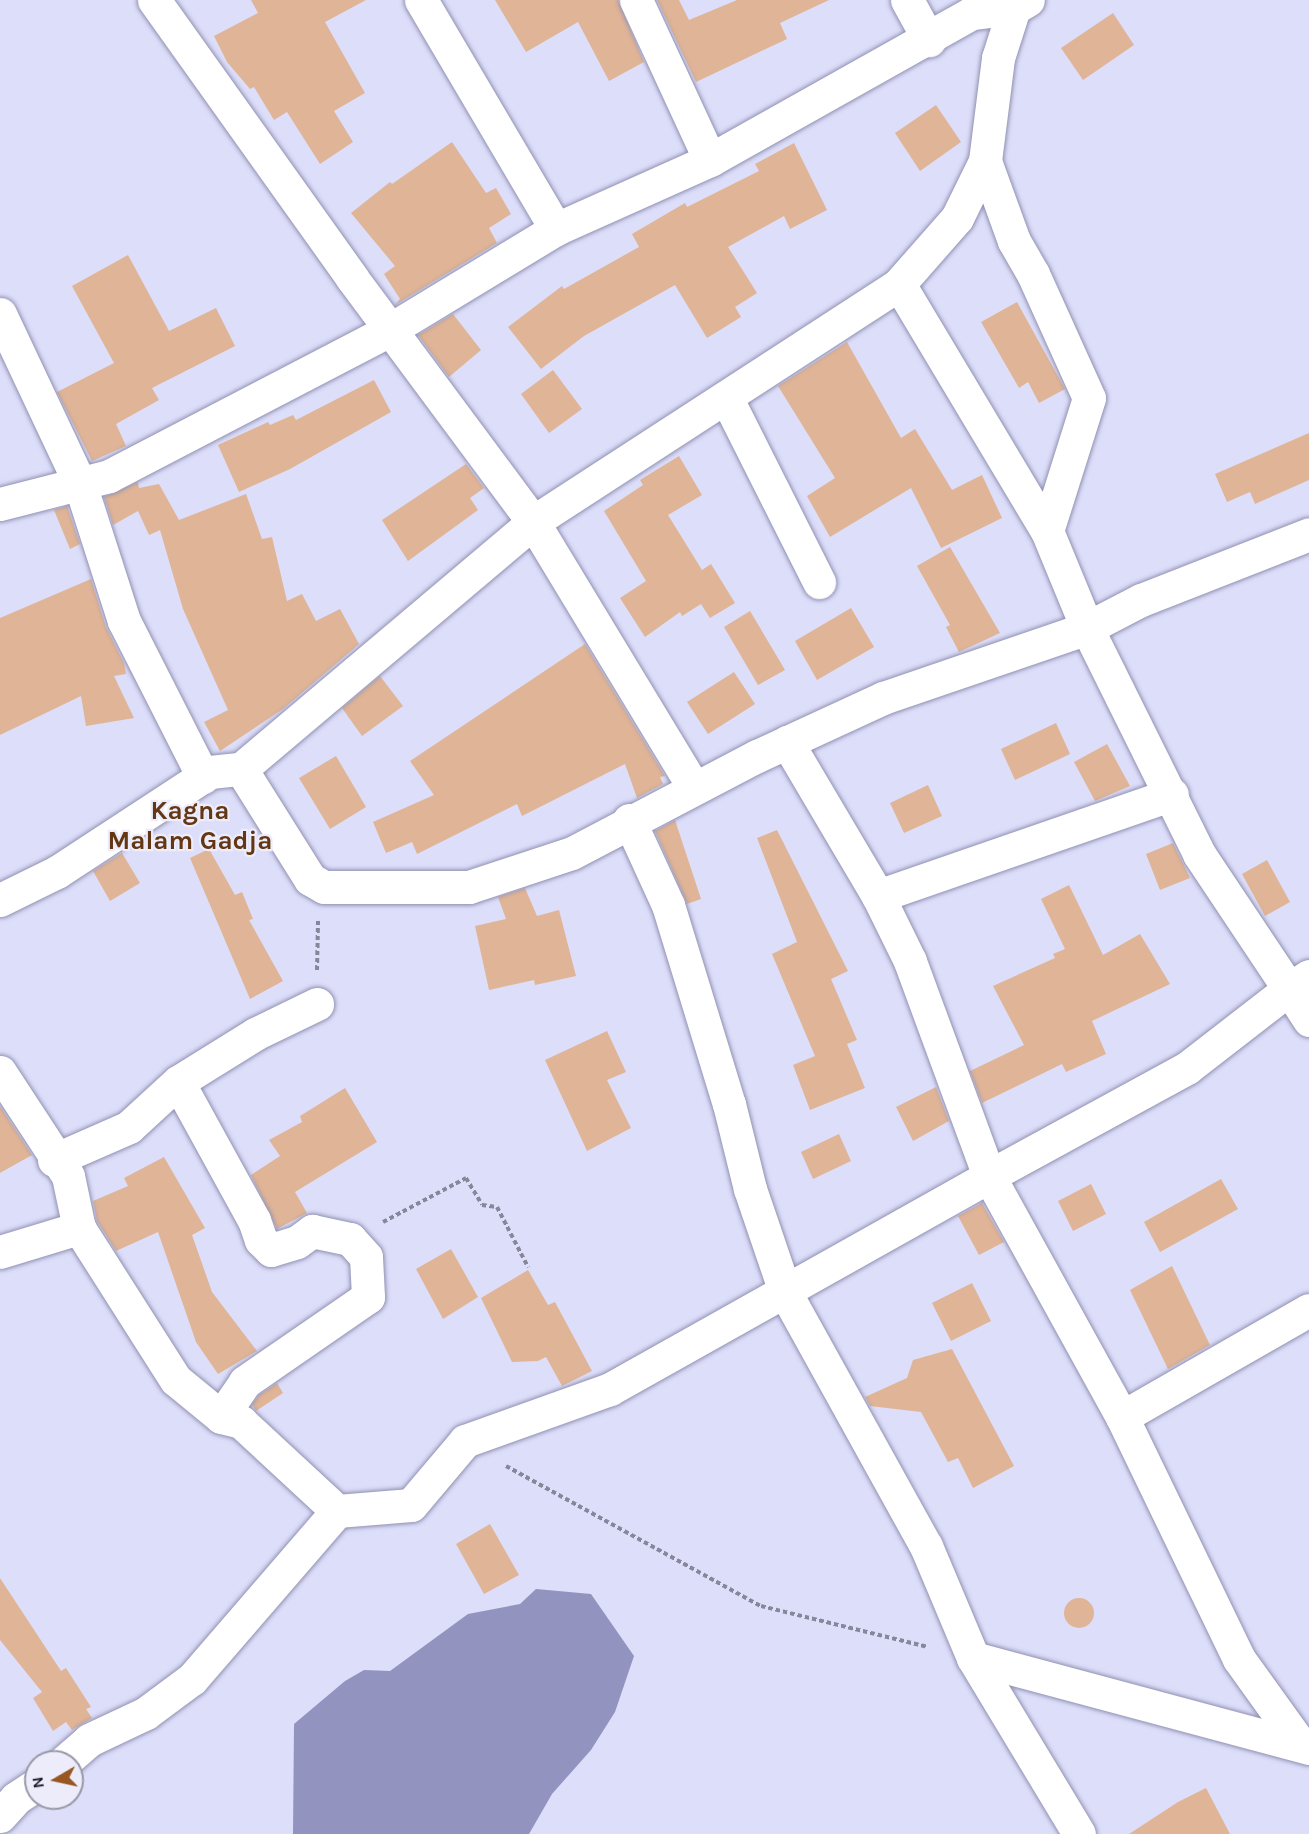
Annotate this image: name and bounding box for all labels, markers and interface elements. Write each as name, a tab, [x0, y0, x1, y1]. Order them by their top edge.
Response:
district label: Kagna Malam Gadja	[107, 795, 273, 856]
north arrow	[24, 1750, 84, 1810]
text: N	[27, 1775, 48, 1790]

